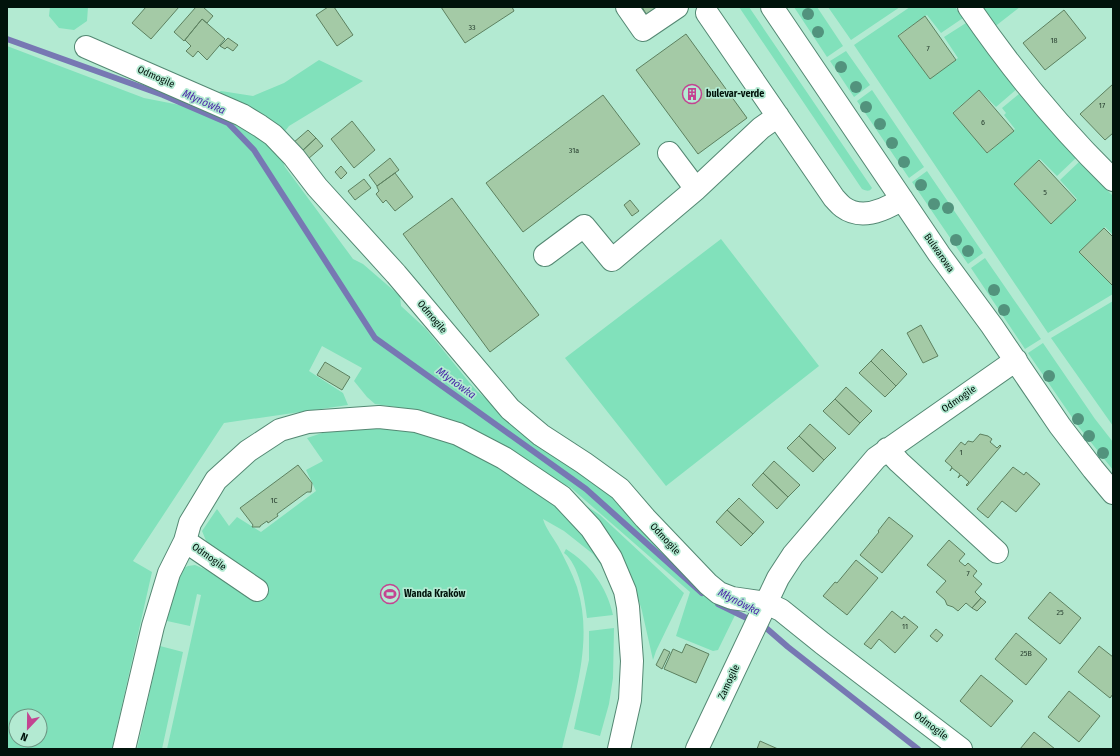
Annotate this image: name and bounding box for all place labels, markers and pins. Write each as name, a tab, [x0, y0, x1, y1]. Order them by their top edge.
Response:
building icon: bulevar-verde	[681, 83, 703, 105]
place label: bulevar-verde	[706, 88, 764, 100]
sports icon: Wanda Kraków	[379, 583, 401, 605]
place label: Wanda Kraków	[404, 587, 466, 600]

